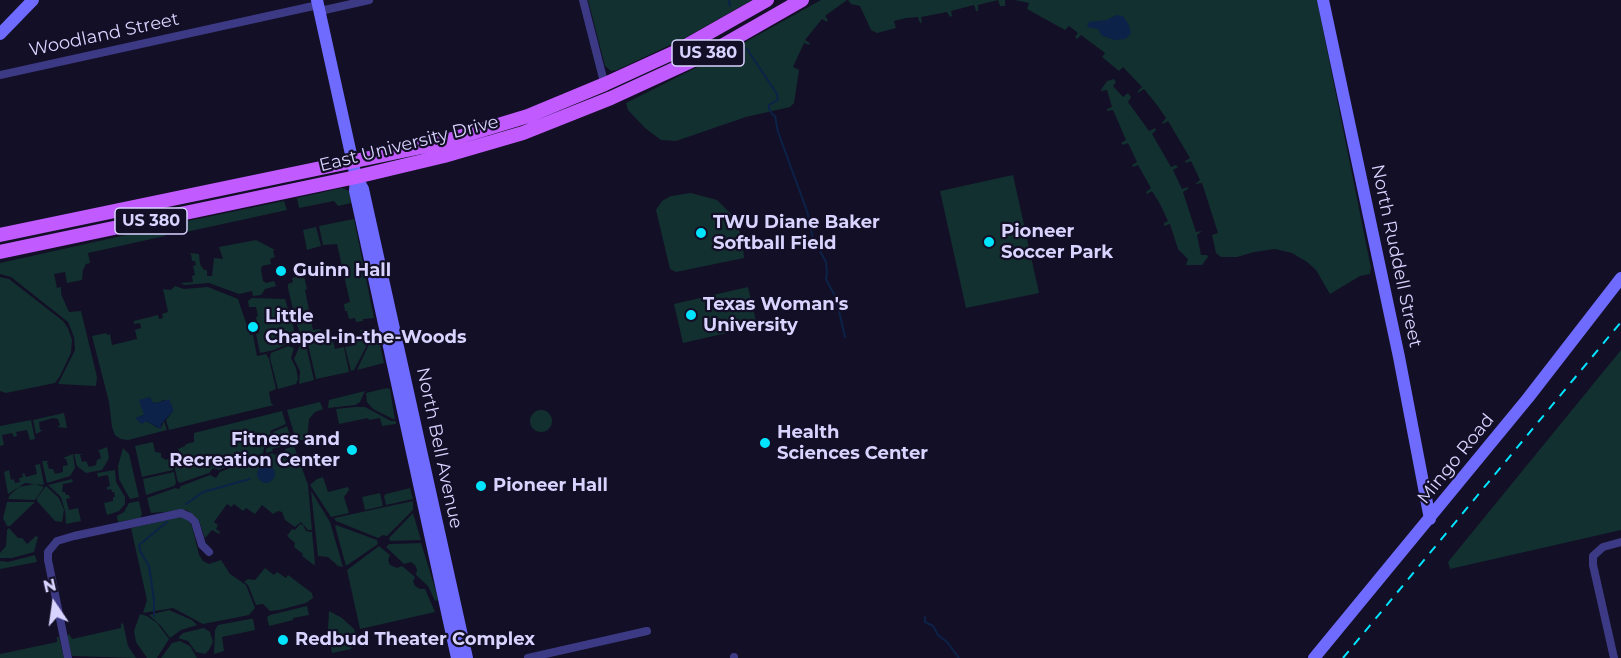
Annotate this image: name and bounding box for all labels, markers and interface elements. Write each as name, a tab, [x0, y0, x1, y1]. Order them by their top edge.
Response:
street label: Woodland Street	[27, 9, 181, 61]
road number: US 380	[672, 40, 744, 66]
street label: East University Drive	[317, 111, 501, 177]
street label: North Ruddell Street	[1366, 162, 1426, 350]
road number: US 380	[115, 208, 187, 234]
place label: TWU Diane Baker Softball Field	[713, 212, 880, 254]
place label: Pioneer Soccer Park	[1001, 221, 1113, 264]
marker: TWU Diane Baker Softball Field	[694, 226, 708, 240]
marker: Pioneer Soccer Park	[982, 235, 996, 249]
place label: Guinn Hall	[293, 260, 391, 282]
marker: Guinn Hall	[274, 264, 288, 278]
place label: Texas Woman's University	[703, 294, 848, 336]
place label: Little Chapel-in-the-Woods	[265, 306, 467, 348]
marker: Texas Woman's University	[684, 308, 698, 322]
marker: Little Chapel-in-the-Woods	[246, 320, 260, 334]
street label: North Bell Avenue	[411, 365, 467, 531]
street label: Mingo Road	[1413, 410, 1499, 508]
place label: Health Sciences Center	[777, 422, 928, 464]
place label: Fitness and Recreation Center	[169, 429, 340, 472]
marker: Health Sciences Center	[758, 436, 772, 450]
marker: Fitness and Recreation Center	[345, 443, 359, 457]
place label: Pioneer Hall	[493, 475, 608, 497]
marker: Pioneer Hall	[474, 479, 488, 493]
north arrow	[24, 574, 84, 634]
text: N	[41, 575, 58, 597]
place label: Redbud Theater Complex	[295, 629, 535, 651]
marker: Redbud Theater Complex	[276, 633, 290, 647]

